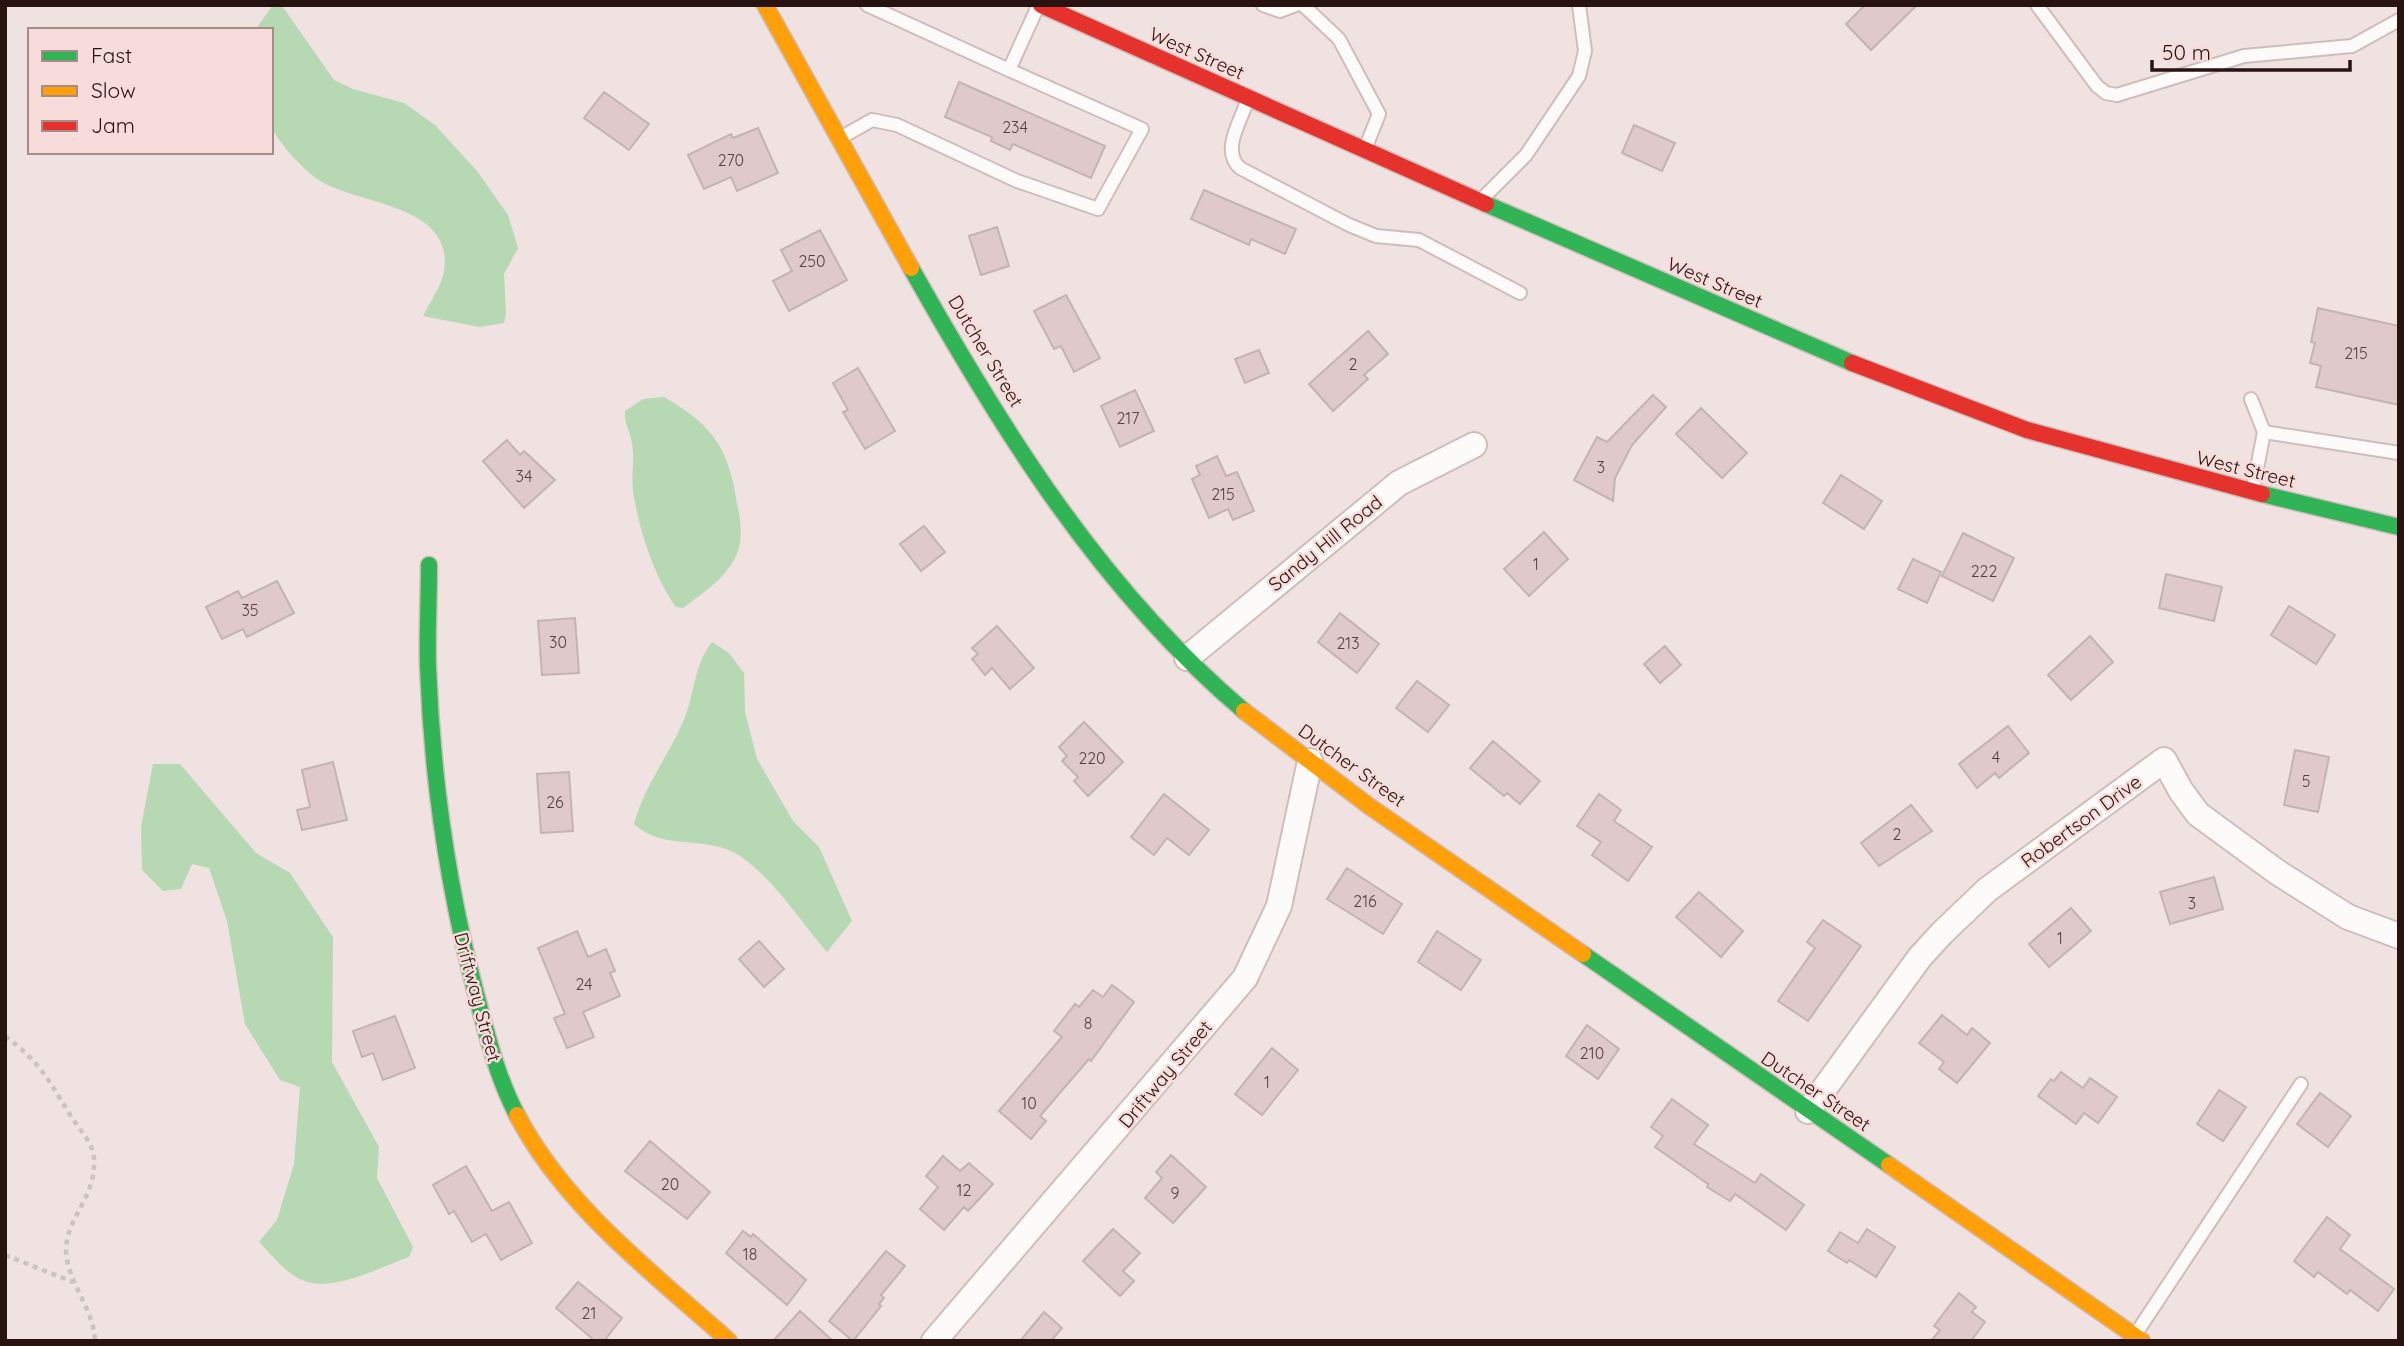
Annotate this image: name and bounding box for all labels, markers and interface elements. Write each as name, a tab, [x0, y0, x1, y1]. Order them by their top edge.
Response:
street label: West Street	[1146, 21, 1248, 85]
legend	[28, 28, 273, 154]
scale bar	[2152, 28, 2350, 72]
text: 50 m	[2162, 39, 2211, 65]
text: Fast	[91, 42, 132, 68]
text: Slow	[91, 77, 136, 103]
text: Jam	[91, 112, 135, 138]
house number: 234	[1002, 117, 1028, 137]
house number: 270	[718, 150, 744, 170]
house number: 250	[798, 251, 826, 271]
street label: West Street	[1664, 251, 1766, 313]
street label: Dutcher Street	[943, 291, 1029, 411]
house number: 215	[2344, 343, 2368, 363]
house number: 2	[1349, 354, 1358, 374]
house number: 217	[1117, 408, 1140, 428]
street label: West Street	[2194, 445, 2298, 493]
house number: 3	[1597, 457, 1605, 477]
house number: 34	[516, 466, 532, 486]
house number: 215	[1211, 484, 1235, 504]
street label: Sandy Hill Road	[1263, 490, 1387, 596]
house number: 1	[1533, 554, 1539, 574]
house number: 222	[1971, 561, 1997, 581]
house number: 35	[241, 600, 259, 620]
house number: 30	[549, 632, 567, 652]
house number: 213	[1336, 633, 1360, 653]
street label: Dutcher Street	[1294, 718, 1410, 812]
house number: 4	[1992, 747, 2000, 767]
house number: 220	[1078, 748, 1106, 768]
street label: Robertson Drive	[2016, 769, 2146, 873]
house number: 5	[2302, 771, 2310, 791]
house number: 26	[546, 792, 564, 812]
house number: 2	[1893, 824, 1902, 844]
house number: 216	[1353, 891, 1377, 911]
house number: 3	[2188, 893, 2196, 913]
house number: 1	[2057, 928, 2063, 948]
street label: Driftway Street	[449, 930, 507, 1064]
house number: 24	[575, 974, 593, 994]
house number: 8	[1084, 1013, 1092, 1033]
street label: Driftway Street	[1113, 1015, 1217, 1133]
house number: 210	[1580, 1043, 1604, 1063]
street label: Dutcher Street	[1757, 1046, 1875, 1136]
house number: 1	[1264, 1072, 1270, 1092]
house number: 10	[1021, 1093, 1037, 1113]
house number: 20	[661, 1174, 679, 1194]
house number: 12	[957, 1180, 972, 1200]
house number: 9	[1171, 1183, 1180, 1203]
house number: 18	[743, 1244, 757, 1264]
house number: 21	[582, 1303, 596, 1323]

